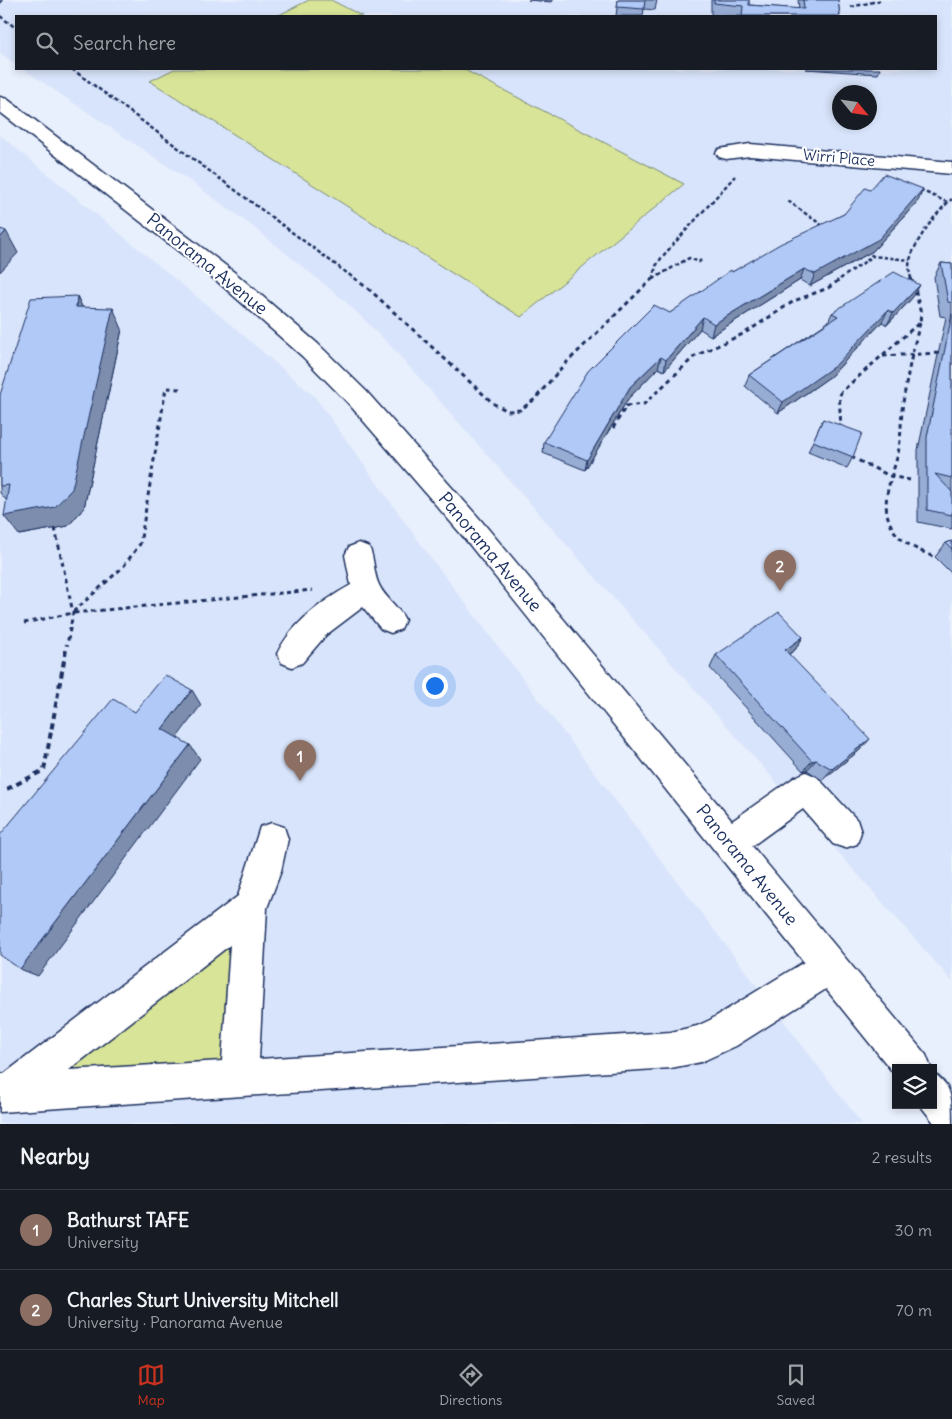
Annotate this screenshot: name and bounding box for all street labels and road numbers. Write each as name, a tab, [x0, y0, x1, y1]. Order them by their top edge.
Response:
street label: Wirri Place	[802, 145, 876, 170]
street label: Panorama Avenue	[142, 208, 273, 320]
street label: Panorama Avenue	[434, 487, 547, 616]
street label: Panorama Avenue	[691, 799, 803, 930]

